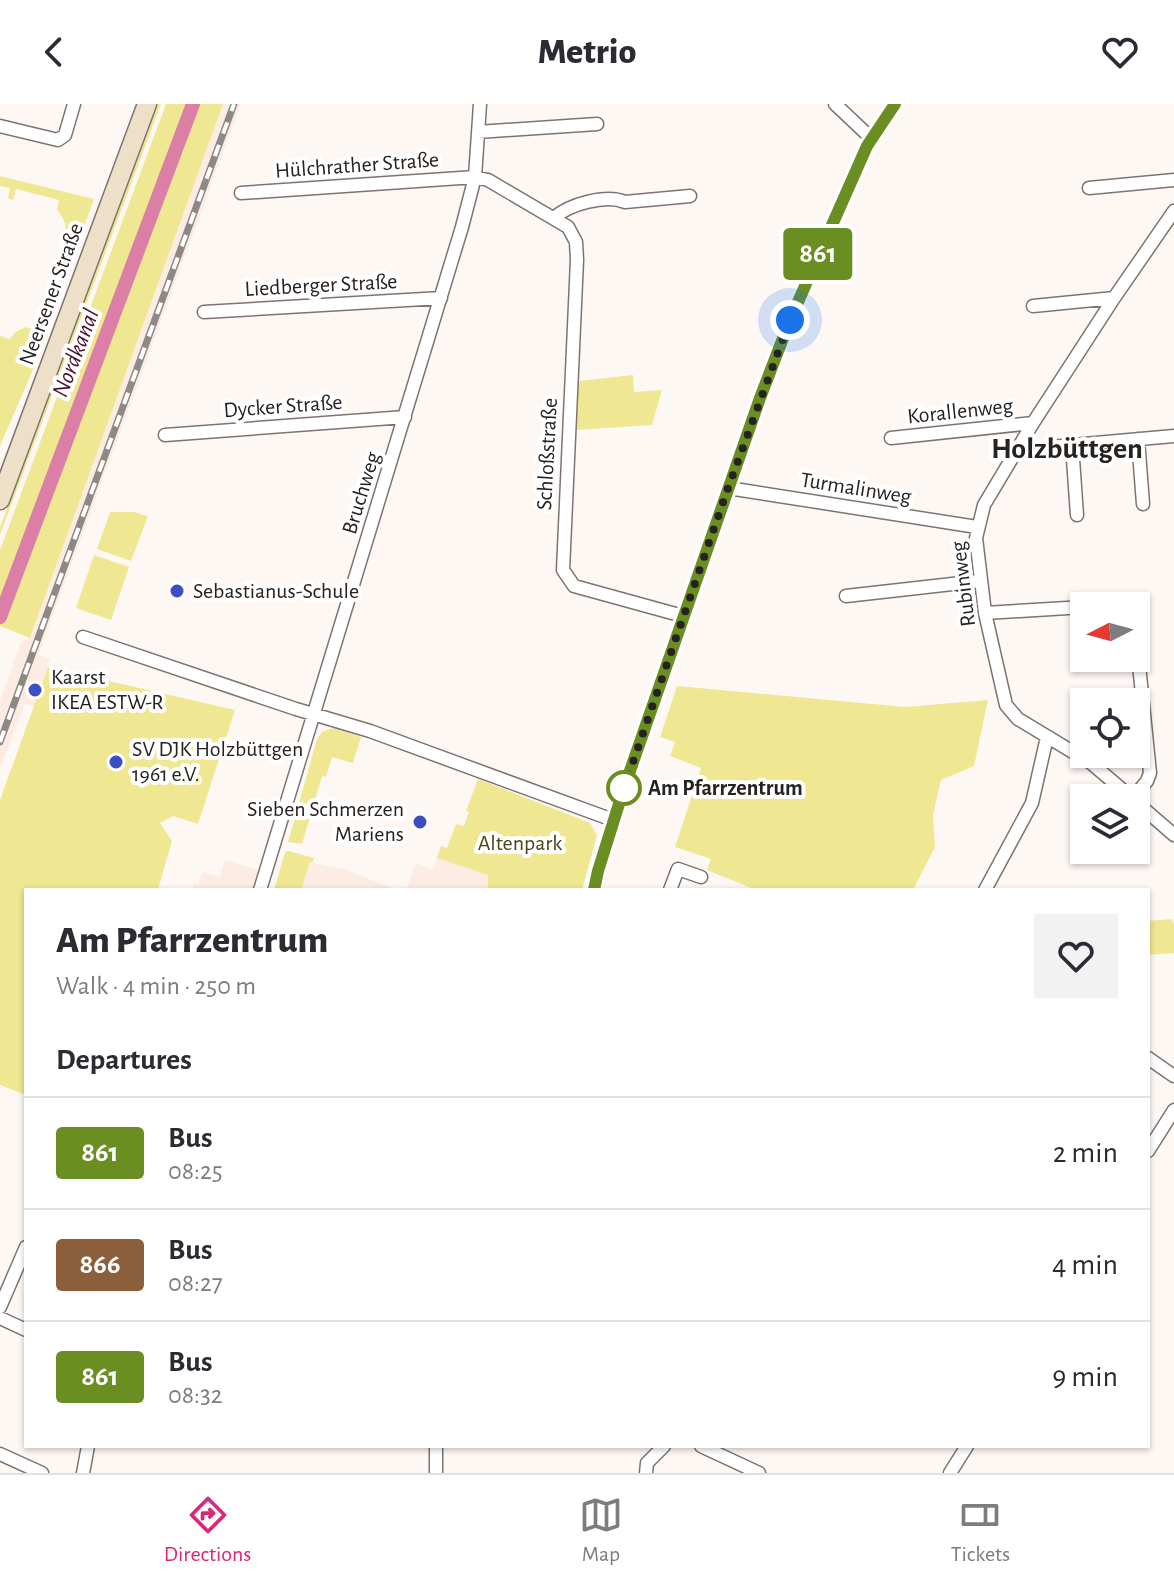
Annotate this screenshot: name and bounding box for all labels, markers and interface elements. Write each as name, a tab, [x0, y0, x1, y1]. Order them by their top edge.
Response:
icon: back	[32, 30, 76, 74]
icon: heart	[1098, 30, 1142, 74]
text: Metrio	[538, 34, 636, 70]
street label: Hülchrather Straße	[274, 148, 440, 182]
street label: Neersener Straße	[15, 220, 87, 368]
line badge: 861	[772, 228, 864, 280]
text: 861	[799, 240, 837, 268]
street label: Liedberger Straße	[244, 270, 398, 300]
your location	[770, 300, 810, 340]
water label: Nordkanal	[48, 305, 104, 401]
street label: Dycker Straße	[223, 391, 343, 421]
street label: Korallenweg	[906, 394, 1014, 427]
street label: Schloßstraße	[533, 397, 561, 511]
district label: Holzbüttgen	[991, 434, 1143, 464]
street label: Bruchweg	[338, 449, 384, 537]
street label: Turmalinweg	[799, 468, 913, 508]
street label: Rubinweg	[947, 540, 979, 628]
place label: Sebastianus-Schule	[193, 580, 359, 602]
marker: Sebastianus-Schule	[168, 582, 186, 600]
north arrow	[1070, 592, 1150, 672]
map controls	[1070, 592, 1150, 864]
place label: Kaarst IKEA ESTW-R	[51, 666, 163, 713]
marker: Kaarst IKEA ESTW-R	[26, 681, 44, 699]
button: locate	[1070, 688, 1150, 768]
place label: SV DJK Holzbüttgen 1961 e.V.	[132, 738, 303, 785]
marker: SV DJK Holzbüttgen 1961 e.V.	[107, 753, 125, 771]
marker: Am Pfarrzentrum	[607, 771, 641, 805]
place label: Am Pfarrzentrum	[648, 777, 803, 799]
button: layers	[1070, 784, 1150, 864]
place label: Sieben Schmerzen Mariens	[247, 798, 404, 845]
marker: Sieben Schmerzen Mariens	[411, 813, 429, 831]
park label: Altenpark	[478, 832, 562, 854]
button: heart	[1034, 914, 1118, 998]
text: Am Pfarrzentrum	[56, 922, 328, 960]
text: Walk · 4 min · 250 m	[56, 973, 256, 999]
text: Departures	[56, 1045, 192, 1075]
text: Bus	[168, 1123, 213, 1153]
text: 2 min	[1053, 1138, 1118, 1168]
text: 861	[81, 1139, 119, 1167]
text: 08:25	[168, 1158, 223, 1184]
text: Bus	[168, 1235, 213, 1265]
text: 4 min	[1052, 1250, 1118, 1280]
text: 866	[80, 1251, 120, 1279]
text: 08:27	[168, 1270, 223, 1296]
text: Bus	[168, 1347, 213, 1377]
text: 9 min	[1052, 1362, 1118, 1392]
text: 861	[81, 1363, 119, 1391]
text: 08:32	[168, 1382, 223, 1408]
tab: Directions	[164, 1493, 251, 1567]
tab: Map	[579, 1493, 623, 1567]
tab: Tickets	[951, 1493, 1010, 1567]

